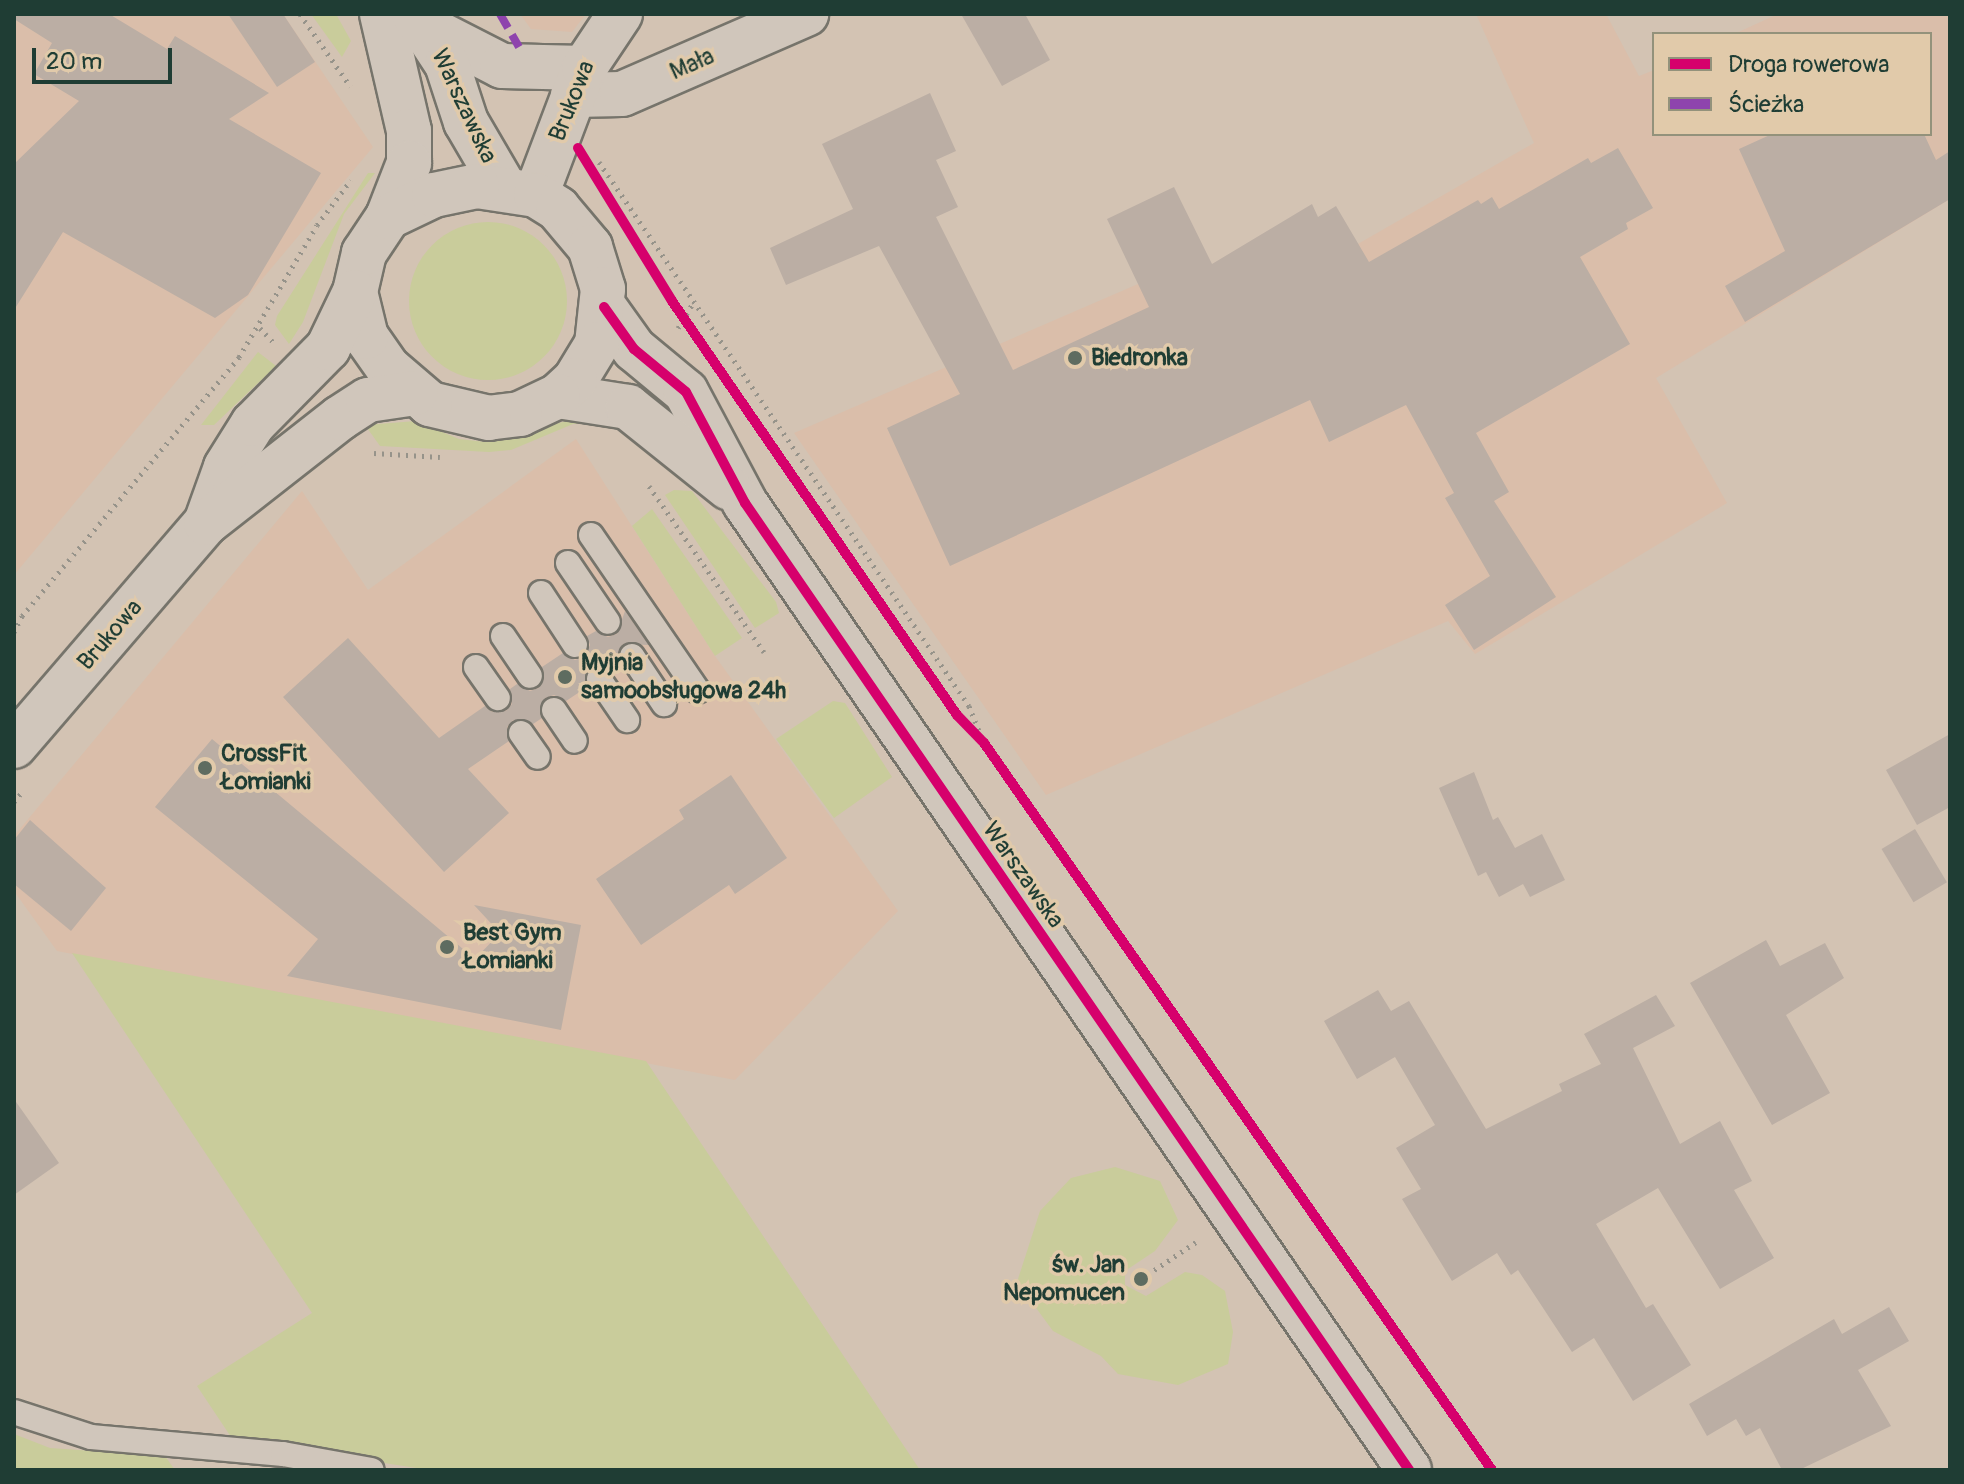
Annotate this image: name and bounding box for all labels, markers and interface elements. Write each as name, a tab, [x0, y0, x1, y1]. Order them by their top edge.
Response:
scale bar	[36, 32, 176, 82]
legend	[1652, 32, 1932, 136]
street label: Mała	[665, 42, 719, 86]
street label: Warszawska	[425, 44, 503, 168]
text: 20 m	[46, 47, 102, 76]
text: Droga rowerowa	[1728, 50, 1889, 79]
street label: Brukowa	[543, 57, 601, 145]
text: Ścieżka	[1728, 90, 1804, 119]
place label: Biedronka	[1091, 344, 1188, 372]
marker: Biedronka	[1066, 349, 1084, 367]
street label: Brukowa	[71, 594, 149, 676]
place label: Myjnia samoobsługowa 24h	[581, 649, 786, 705]
marker: Myjnia samoobsługowa 24h	[556, 668, 574, 686]
place label: CrossFit Łomianki	[221, 740, 311, 796]
marker: CrossFit Łomianki	[196, 759, 214, 777]
street label: Warszawska	[976, 816, 1070, 934]
place label: Best Gym Łomianki	[463, 919, 561, 975]
marker: Best Gym Łomianki	[438, 938, 456, 956]
place label: św. Jan Nepomucen	[1003, 1251, 1125, 1307]
marker: św. Jan Nepomucen	[1132, 1270, 1150, 1288]

